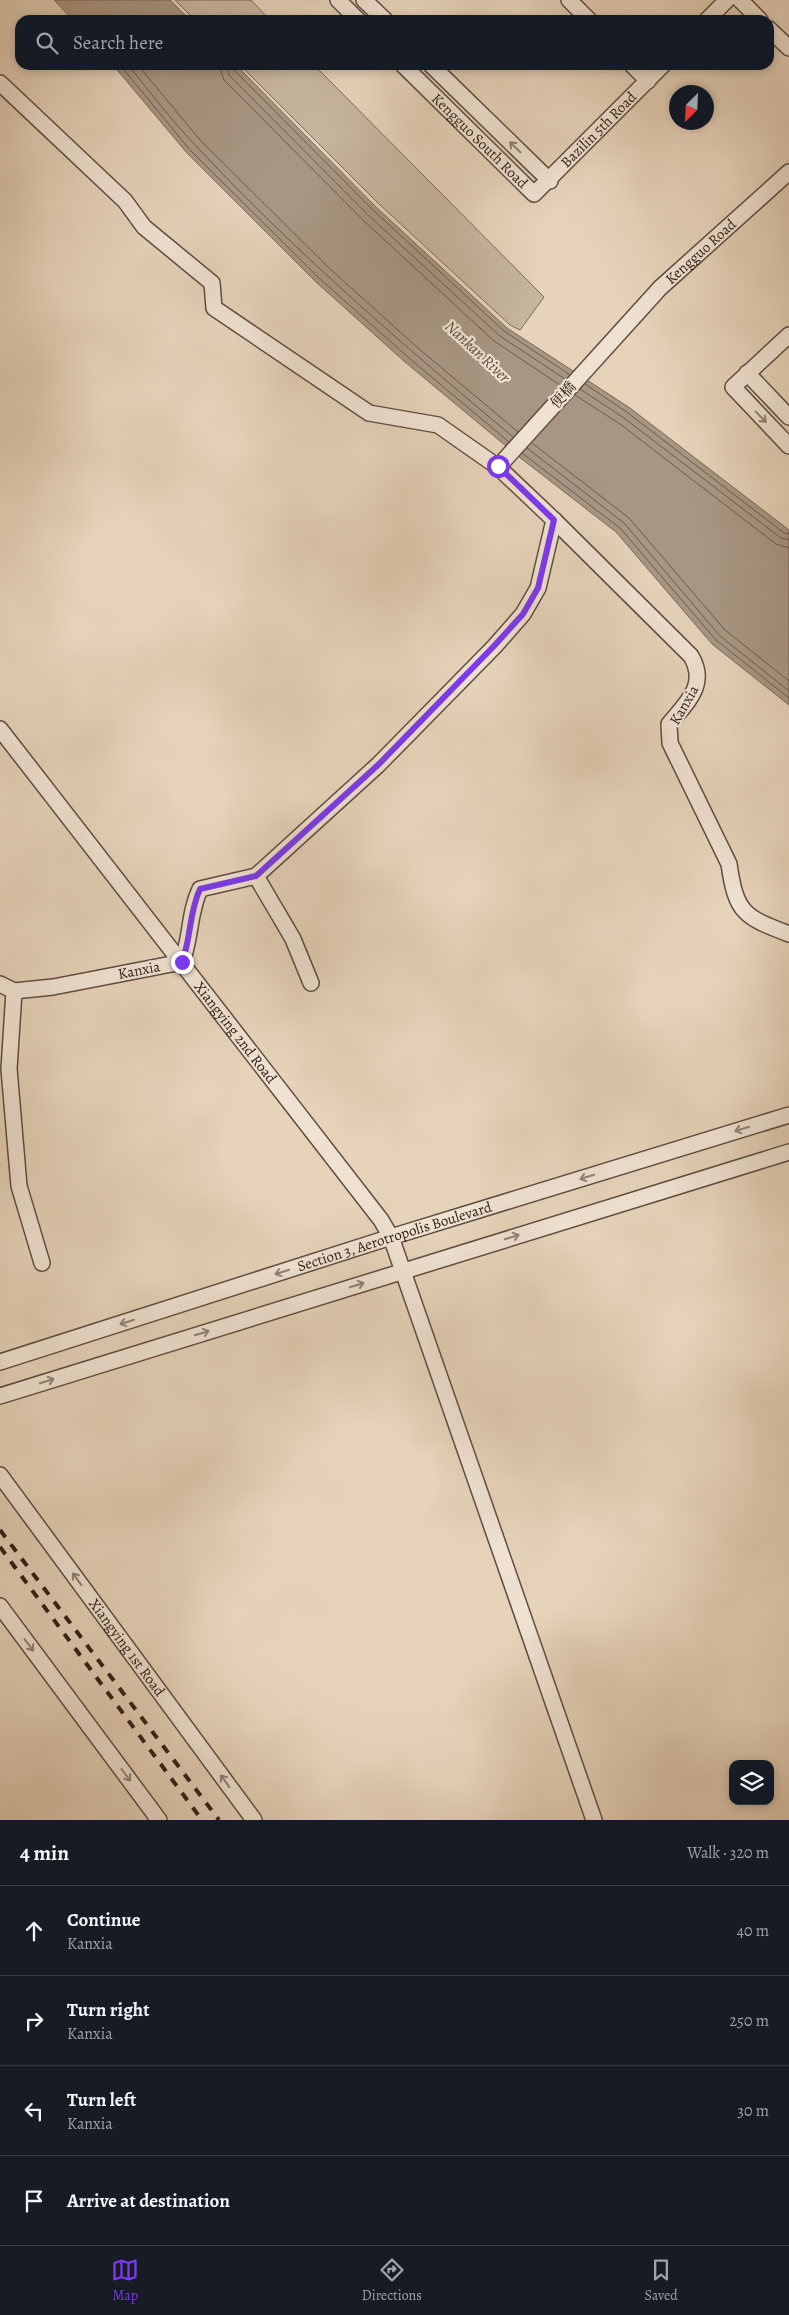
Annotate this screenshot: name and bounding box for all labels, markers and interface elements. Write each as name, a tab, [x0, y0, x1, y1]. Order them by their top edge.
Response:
search box	[15, 15, 774, 70]
icon: search	[33, 29, 61, 57]
text: Search here	[73, 30, 163, 56]
north arrow	[669, 85, 714, 130]
street label: Bazilin 5th Road	[556, 86, 642, 172]
street label: Kengguo South Road	[427, 89, 533, 193]
one-way arrow	[509, 141, 521, 153]
street label: Kengguo Road	[661, 214, 741, 289]
water label: Nankan River	[440, 316, 515, 388]
street label: 便橋	[546, 377, 580, 413]
one-way arrow	[755, 410, 767, 423]
route start	[487, 455, 510, 478]
street label: Kanxia	[665, 681, 703, 729]
route end	[171, 951, 194, 974]
street label: Kanxia	[116, 956, 162, 984]
street label: Xiangying 2nd Road	[189, 977, 282, 1088]
one-way arrow	[735, 1125, 751, 1135]
one-way arrow	[580, 1173, 595, 1182]
street label: Section 3, Aerotropolis Boulevard	[295, 1196, 495, 1276]
one-way arrow	[504, 1232, 520, 1242]
one-way arrow	[274, 1268, 290, 1277]
one-way arrow	[349, 1280, 365, 1290]
one-way arrow	[119, 1317, 135, 1327]
one-way arrow	[193, 1328, 209, 1338]
one-way arrow	[38, 1376, 54, 1386]
one-way arrow	[72, 1573, 82, 1587]
street label: Xiangying 1st Road	[84, 1594, 170, 1701]
one-way arrow	[24, 1638, 34, 1652]
map controls	[729, 1760, 774, 1805]
button: layers	[729, 1760, 774, 1805]
one-way arrow	[121, 1768, 131, 1782]
one-way arrow	[220, 1775, 231, 1788]
text: 4 min	[20, 1839, 69, 1867]
text: Walk · 320 m	[687, 1842, 769, 1864]
text: Continue	[67, 1907, 141, 1933]
icon: ahead	[20, 1917, 48, 1945]
text: 40 m	[737, 1920, 769, 1942]
text: Kanxia	[67, 1933, 113, 1955]
text: Turn right	[67, 1997, 149, 2023]
icon: right	[20, 2007, 48, 2035]
text: 250 m	[730, 2010, 769, 2032]
text: Kanxia	[67, 2023, 113, 2045]
text: Turn left	[67, 2087, 136, 2113]
icon: left	[20, 2097, 48, 2125]
text: 30 m	[737, 2100, 769, 2122]
text: Kanxia	[67, 2113, 113, 2135]
icon: arrive	[20, 2187, 48, 2215]
text: Arrive at destination	[67, 2188, 230, 2214]
tab: Map	[111, 2256, 139, 2305]
tab: Directions	[362, 2256, 422, 2305]
tab: Saved	[645, 2256, 678, 2305]

